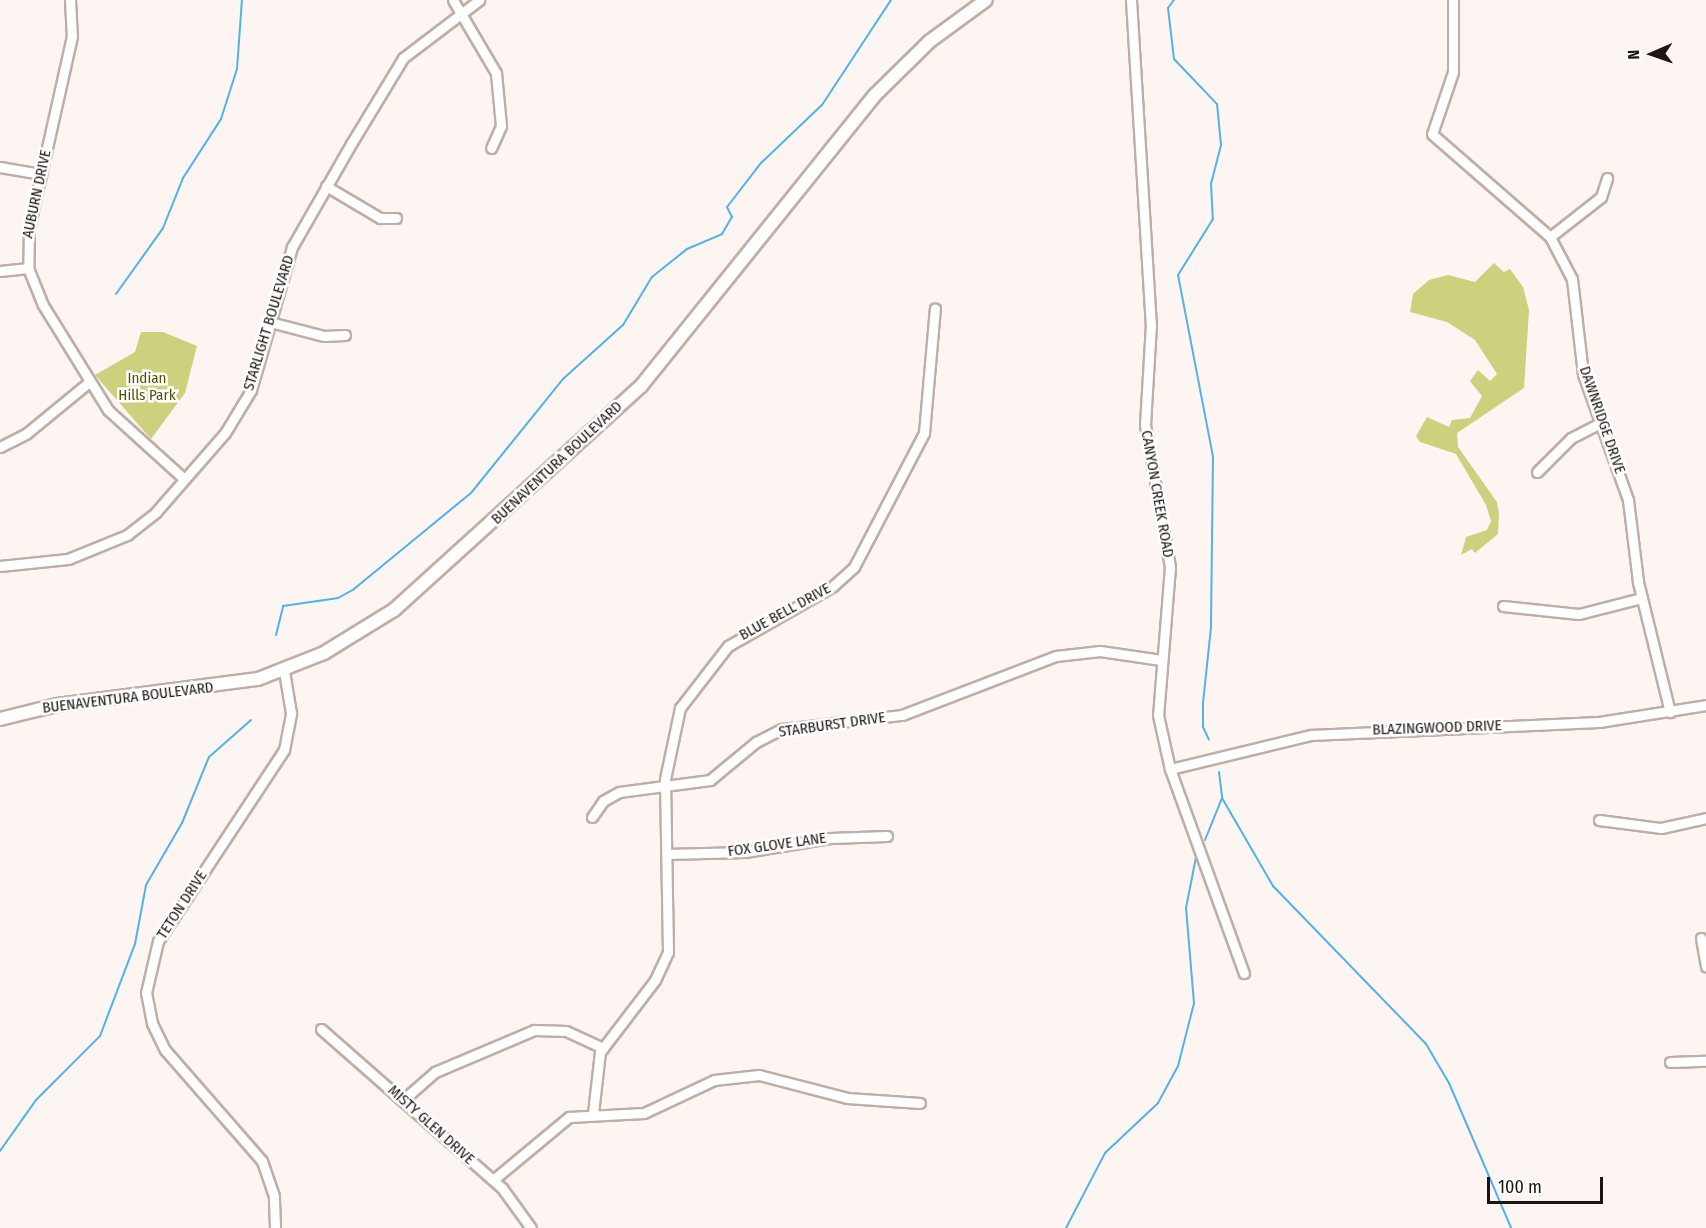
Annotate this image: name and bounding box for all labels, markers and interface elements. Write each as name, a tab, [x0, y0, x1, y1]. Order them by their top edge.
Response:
north arrow	[1622, 24, 1682, 84]
text: N	[1624, 50, 1643, 60]
street label: AUBURN DRIVE	[19, 148, 55, 240]
street label: STARLIGHT BOULEVARD	[240, 253, 298, 393]
street label: DAWNRIDGE DRIVE	[1575, 364, 1629, 476]
park label: Indian Hills Park	[118, 369, 176, 404]
street label: BUENAVENTURA BOULEVARD	[488, 398, 626, 528]
street label: CANYON CREEK ROAD	[1137, 429, 1177, 559]
street label: BLUE BELL DRIVE	[736, 580, 834, 644]
street label: BUENAVENTURA BOULEVARD	[41, 679, 215, 717]
street label: STARBURST DRIVE	[778, 709, 886, 741]
street label: BLAZINGWOOD DRIVE	[1372, 717, 1502, 739]
street label: FOX GLOVE LANE	[727, 829, 827, 861]
street label: TETON DRIVE	[153, 867, 211, 943]
street label: MISTY GLEN DRIVE	[384, 1081, 478, 1169]
scale bar	[1490, 1165, 1606, 1203]
text: 100 m	[1498, 1176, 1542, 1198]

